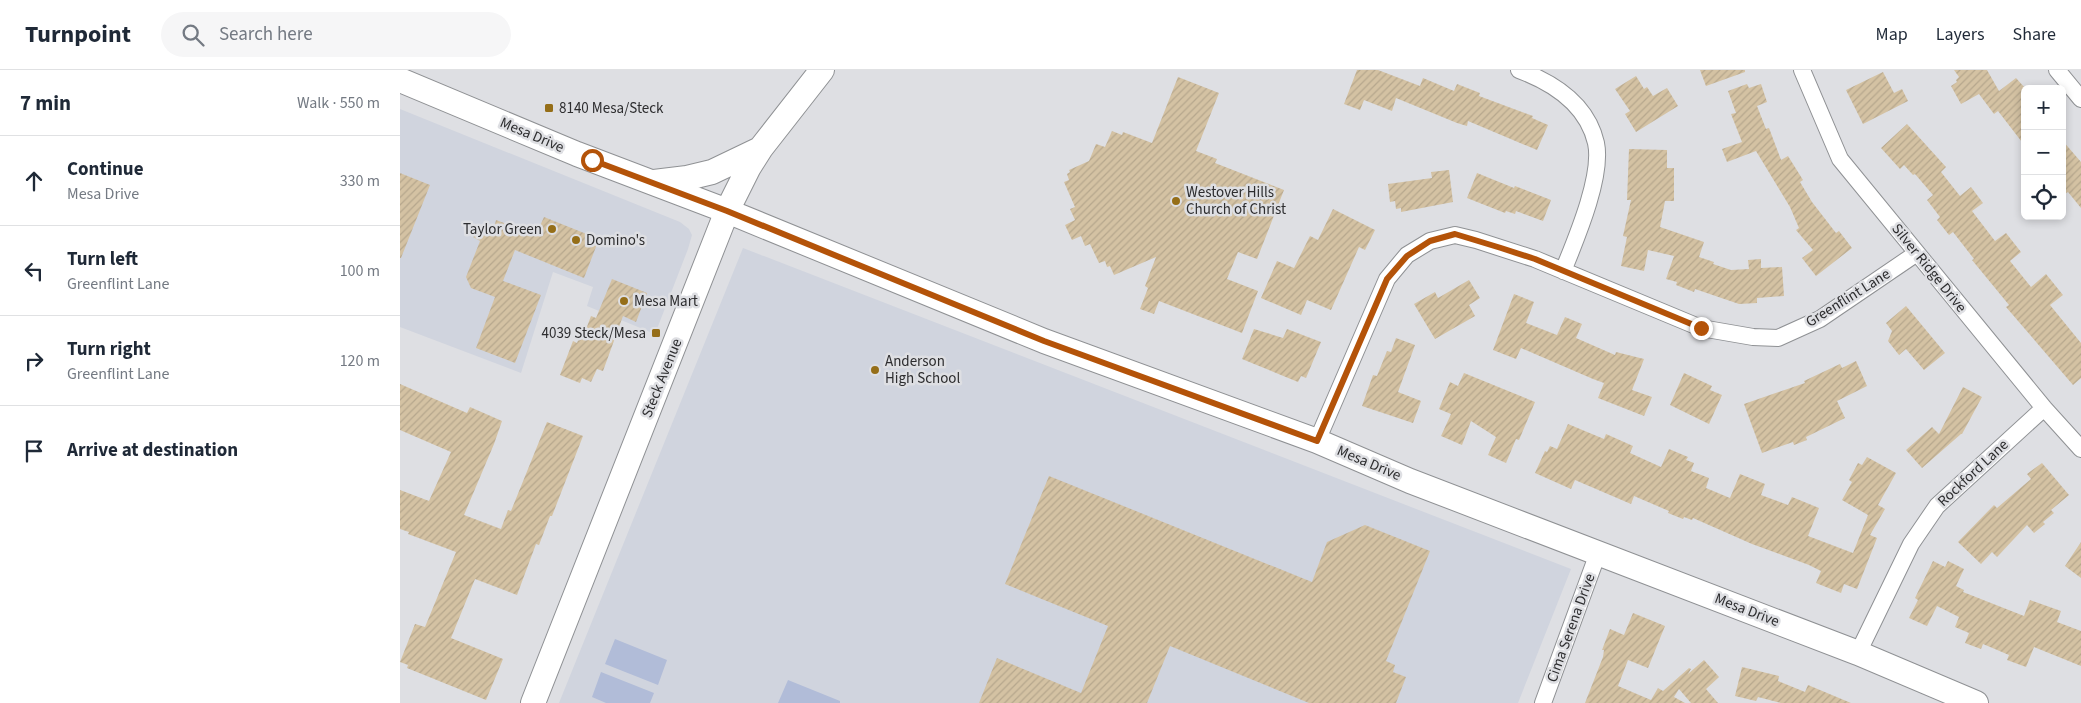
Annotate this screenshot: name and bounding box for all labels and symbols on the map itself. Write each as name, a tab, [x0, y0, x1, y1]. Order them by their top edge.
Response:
place label: 8140 Mesa/Steck	[559, 98, 664, 119]
marker: 8140 Mesa/Steck	[543, 102, 555, 114]
street label: Mesa Drive	[497, 112, 567, 158]
route start	[581, 149, 604, 172]
place label: Westover Hills Church of Christ	[1186, 182, 1286, 220]
marker: Westover Hills Church of Christ	[1170, 195, 1182, 207]
place label: Taylor Green	[463, 219, 542, 240]
street label: Silver Ridge Drive	[1887, 219, 1971, 317]
marker: Taylor Green	[546, 223, 558, 235]
place label: Domino's	[586, 230, 645, 251]
marker: Domino's	[570, 234, 582, 246]
street label: Greenflint Lane	[1802, 264, 1894, 332]
place label: Mesa Mart	[634, 291, 698, 312]
marker: Mesa Mart	[618, 295, 630, 307]
route end	[1690, 317, 1713, 340]
place label: 4039 Steck/Mesa	[542, 323, 646, 344]
marker: 4039 Steck/Mesa	[650, 327, 662, 339]
street label: Steck Avenue	[637, 335, 687, 421]
place label: Anderson High School	[885, 351, 960, 389]
marker: Anderson High School	[869, 364, 881, 376]
street label: Rockford Lane	[1933, 435, 2013, 511]
street label: Mesa Drive	[1334, 440, 1404, 486]
street label: Cima Serena Drive	[1542, 571, 1600, 685]
street label: Mesa Drive	[1712, 588, 1782, 632]

